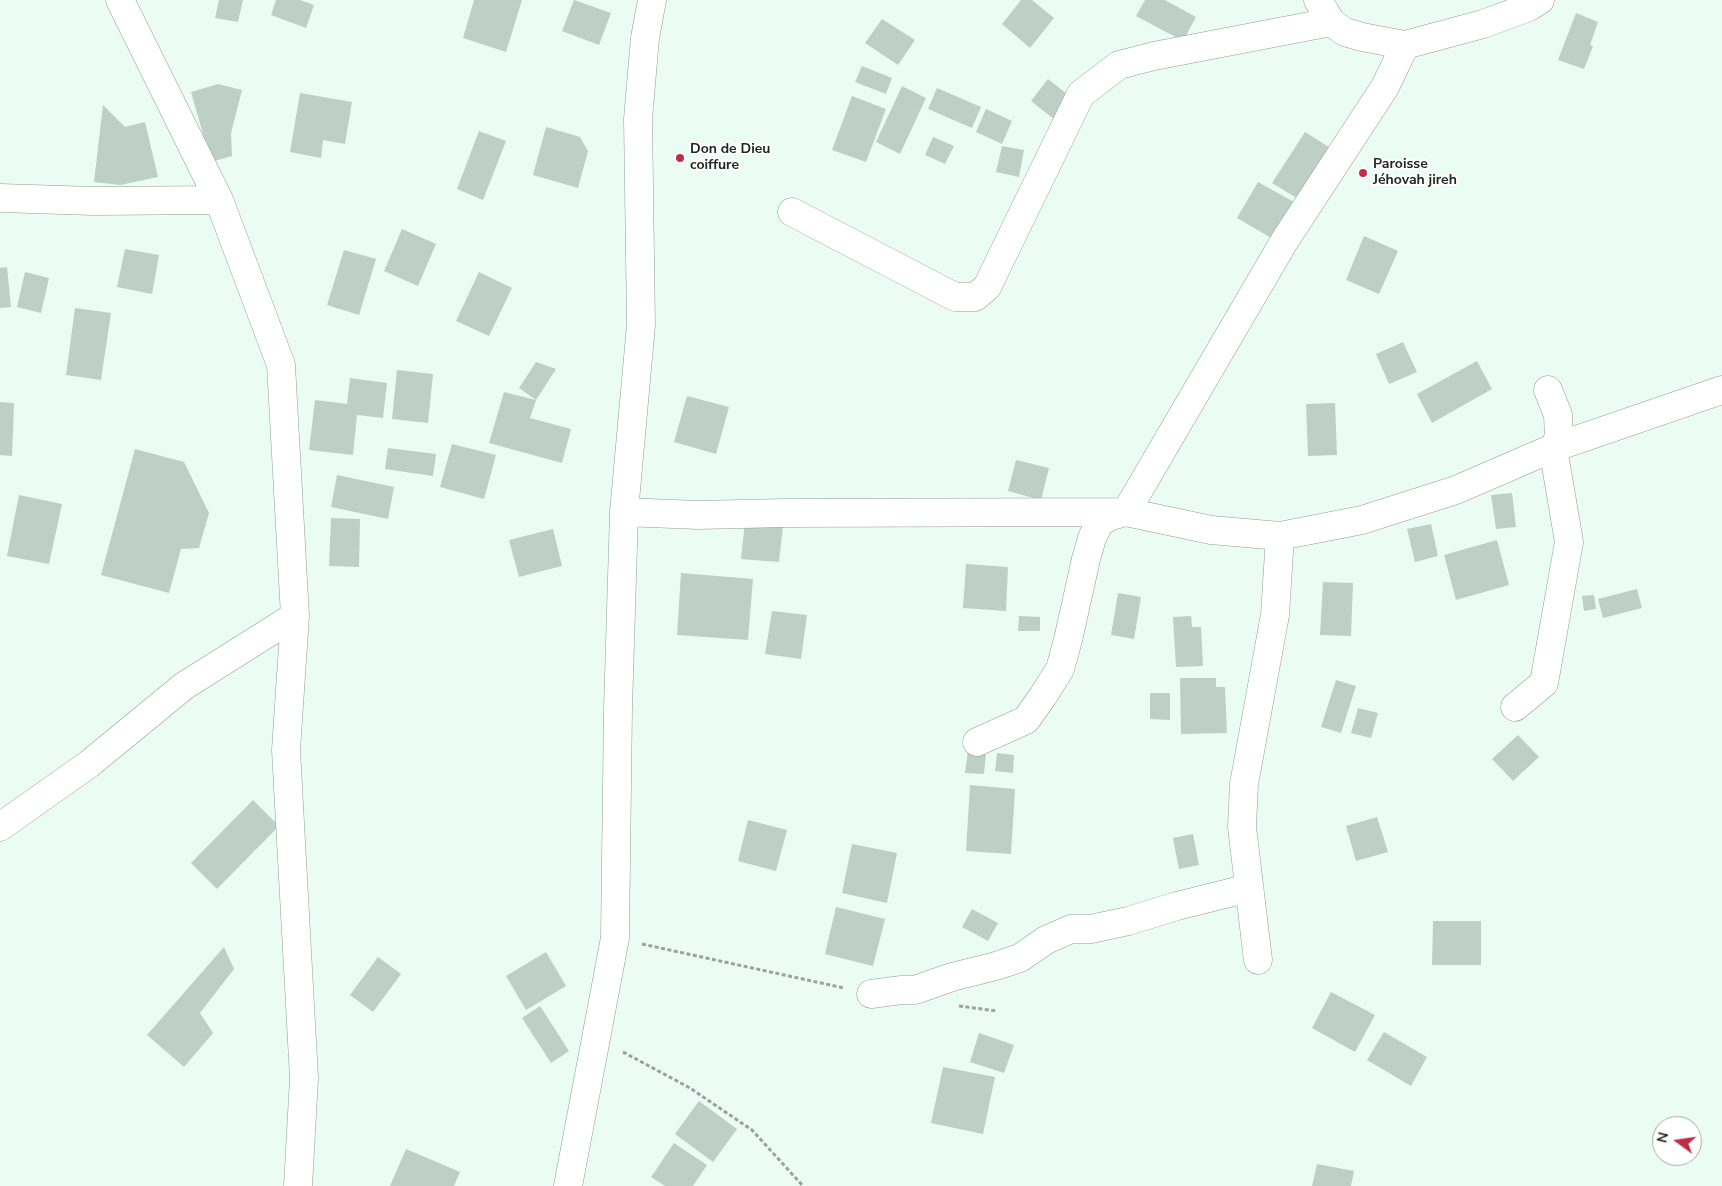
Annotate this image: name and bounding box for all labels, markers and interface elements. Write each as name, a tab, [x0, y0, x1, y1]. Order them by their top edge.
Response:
place label: Don de Dieu coiffure	[690, 142, 770, 174]
marker: Don de Dieu coiffure	[674, 152, 686, 164]
place label: Paroisse Jéhovah jireh	[1373, 157, 1457, 190]
marker: Paroisse Jéhovah jireh	[1357, 167, 1369, 179]
north arrow	[1652, 1116, 1702, 1166]
text: N	[1652, 1130, 1673, 1145]

